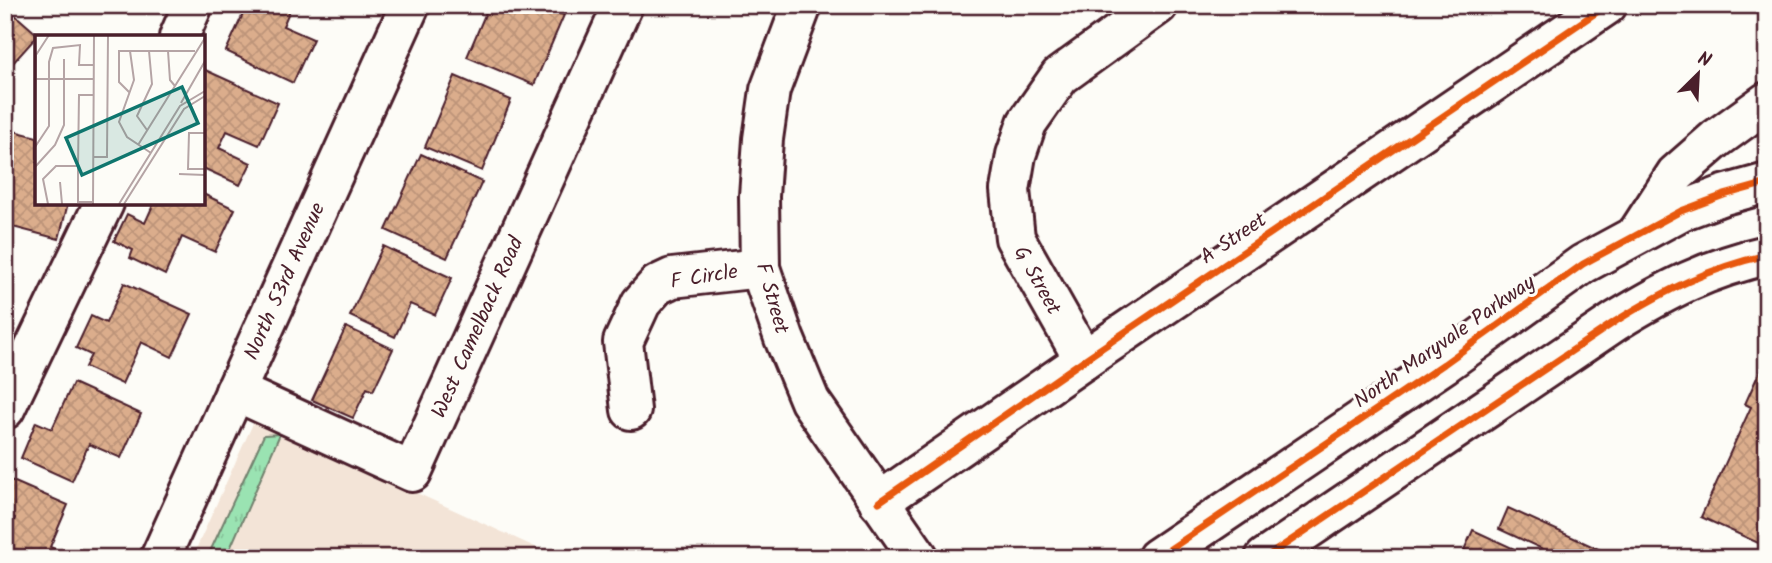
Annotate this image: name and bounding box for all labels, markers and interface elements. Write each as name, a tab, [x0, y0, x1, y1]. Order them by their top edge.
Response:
inset map	[35, 35, 205, 205]
north arrow	[1664, 38, 1734, 108]
text: N	[1693, 44, 1716, 76]
street label: North 53rd Avenue	[236, 197, 335, 366]
street label: A Street	[1194, 204, 1275, 274]
street label: West Camelback Road	[423, 231, 533, 424]
street label: G Street	[1004, 240, 1070, 322]
street label: F Circle	[668, 256, 741, 299]
street label: F Street	[746, 259, 798, 339]
street label: North Maryvale Parkway	[1347, 267, 1543, 417]

